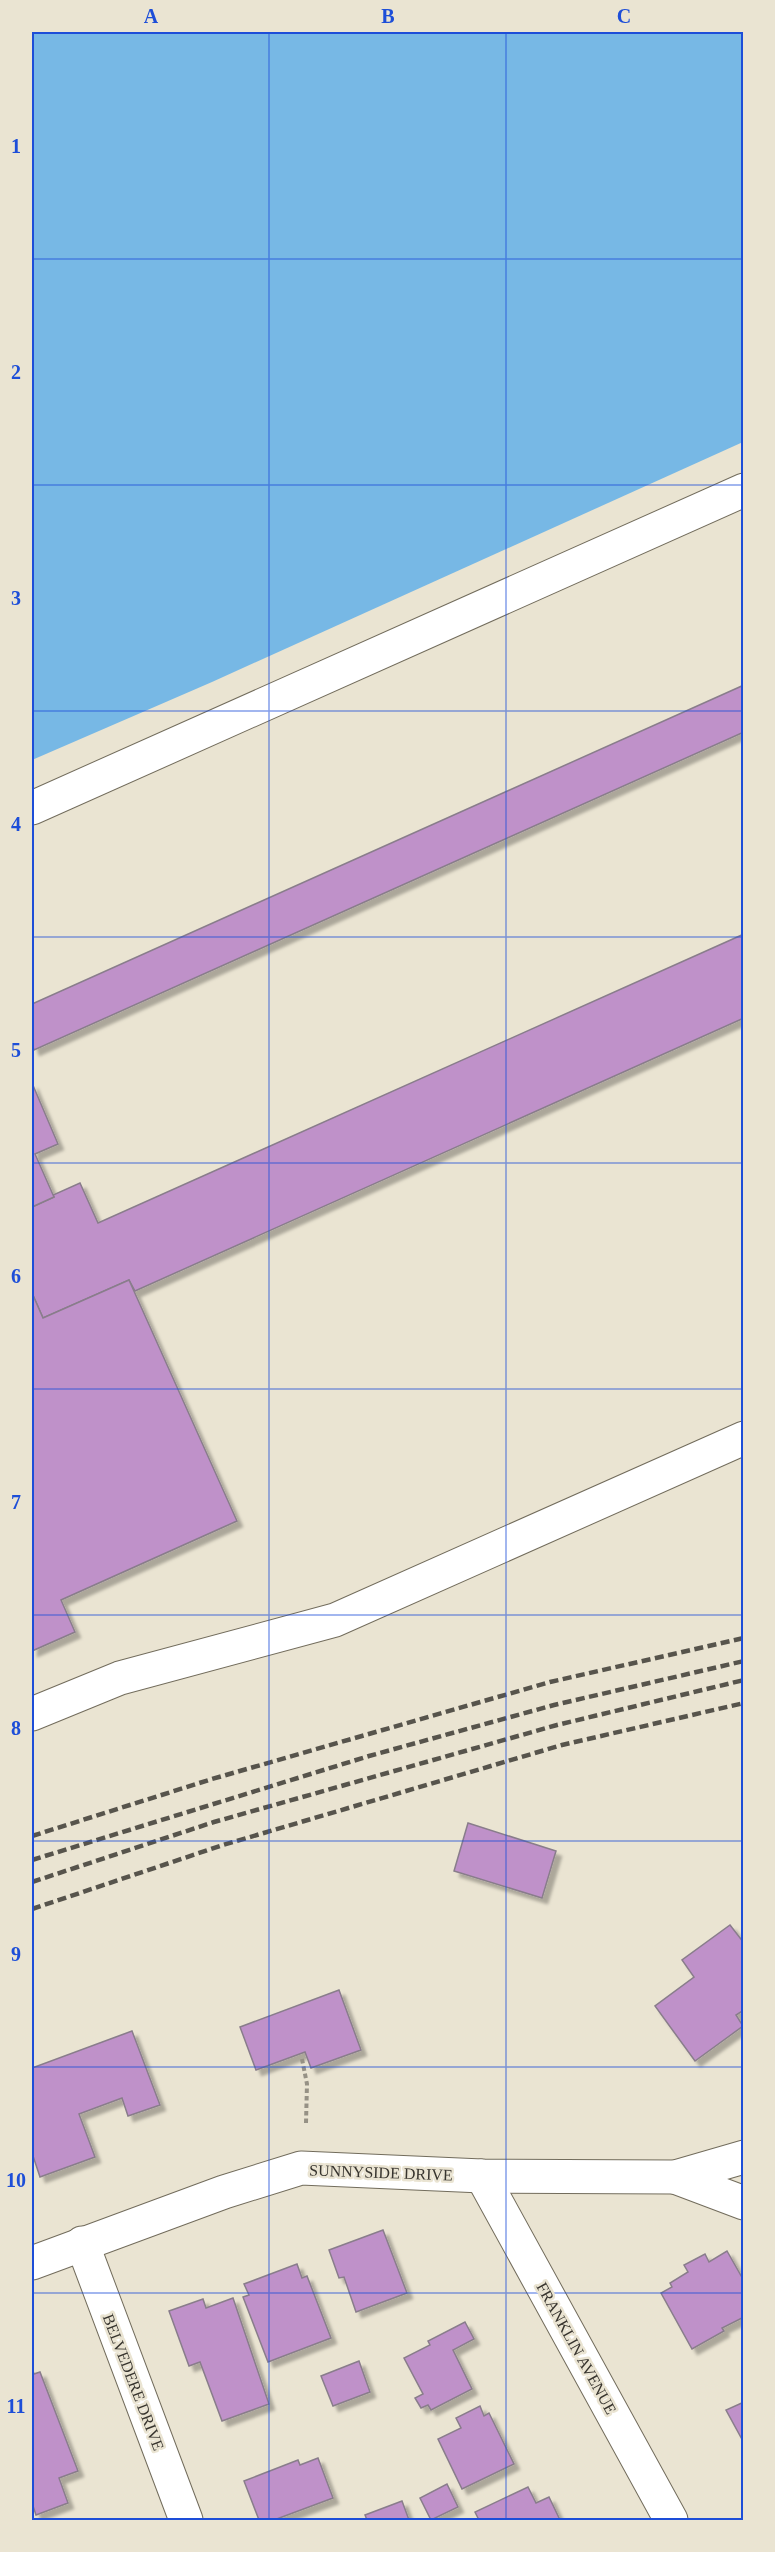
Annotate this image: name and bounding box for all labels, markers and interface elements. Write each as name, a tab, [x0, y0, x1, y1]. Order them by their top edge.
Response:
text: A	[144, 5, 159, 27]
text: B	[381, 5, 395, 27]
text: C	[617, 5, 631, 27]
text: 1	[11, 135, 21, 157]
text: 2	[11, 361, 21, 383]
text: 3	[11, 587, 21, 609]
text: 4	[11, 813, 21, 835]
text: 5	[11, 1039, 21, 1061]
text: 6	[11, 1265, 21, 1287]
text: 7	[11, 1491, 21, 1513]
text: 8	[11, 1717, 21, 1739]
text: 9	[11, 1943, 21, 1965]
street label: SUNNYSIDE DRIVE	[309, 2161, 453, 2183]
text: 10	[6, 2169, 26, 2191]
street label: FRANKLIN AVENUE	[533, 2280, 620, 2417]
street label: BELVEDERE DRIVE	[100, 2312, 167, 2453]
text: 11	[7, 2395, 25, 2417]

